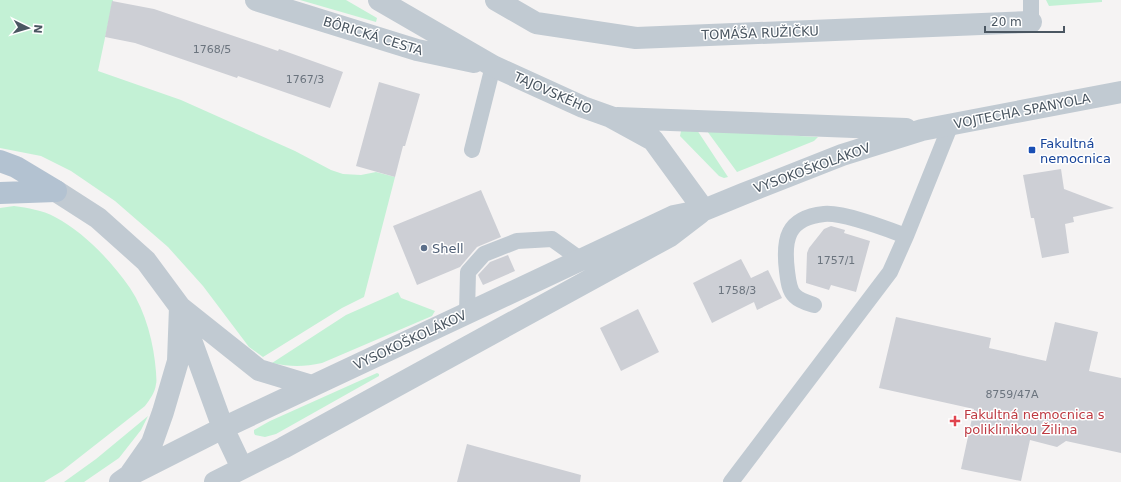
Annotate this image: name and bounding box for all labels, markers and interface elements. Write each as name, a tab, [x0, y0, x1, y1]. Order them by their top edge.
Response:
north arrow	[8, 8, 48, 48]
scale bar	[985, 8, 1064, 34]
street label: BÔRICKÁ CESTA	[321, 14, 425, 58]
text: 20 m	[991, 15, 1022, 29]
street label: TOMÁŠA RUŽIČKU	[700, 23, 819, 43]
text: N	[31, 24, 44, 34]
house number: 1768/5	[193, 43, 231, 56]
street label: TAJOVSKÉHO	[511, 69, 594, 117]
house number: 1767/3	[286, 73, 324, 86]
street label: VOJTECHA SPANYOLA	[953, 90, 1092, 132]
place label: Fakultná nemocnica	[1040, 136, 1111, 166]
street label: VYSOKOŠKOLÁKOV	[752, 140, 872, 196]
marker: Fakultná nemocnica	[1027, 145, 1037, 155]
place label: Shell	[432, 241, 464, 256]
marker: Shell	[419, 243, 429, 253]
house number: 1757/1	[817, 254, 855, 267]
house number: 1758/3	[718, 284, 756, 297]
street label: VYSOKOŠKOLÁKOV	[351, 307, 469, 373]
house number: 8759/47A	[985, 388, 1039, 401]
place label: Fakultná nemocnica s poliklinikou Žilina	[964, 407, 1105, 437]
marker: Fakultná nemocnica s poliklinikou Žilina	[949, 415, 961, 427]

